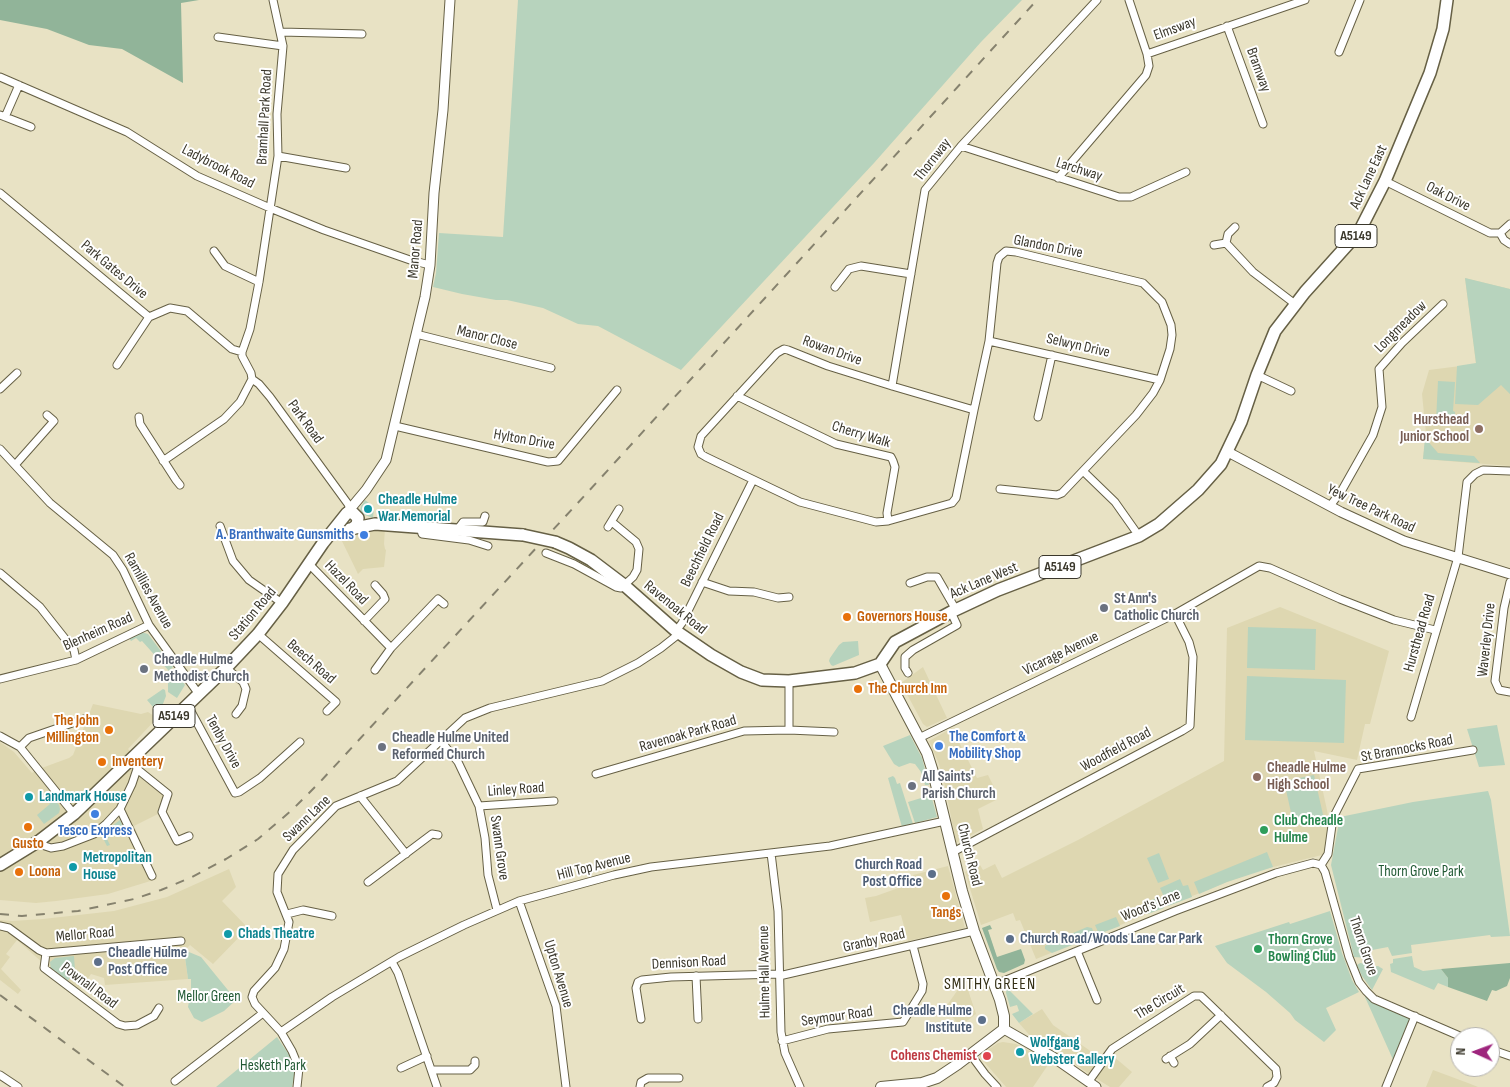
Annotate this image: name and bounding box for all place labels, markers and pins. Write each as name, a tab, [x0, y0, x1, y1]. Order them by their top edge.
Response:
place label: Hursthead Junior School	[1400, 411, 1469, 446]
marker: Hursthead Junior School	[1473, 423, 1485, 435]
place label: Cheadle Hulme War Memorial	[378, 491, 457, 526]
marker: Cheadle Hulme War Memorial	[362, 503, 374, 515]
place label: A. Branthwaite Gunsmiths	[216, 526, 354, 544]
marker: A. Branthwaite Gunsmiths	[358, 529, 370, 541]
place label: St Ann's Catholic Church	[1114, 590, 1199, 625]
marker: St Ann's Catholic Church	[1098, 602, 1110, 614]
place label: Governors House	[857, 608, 948, 626]
marker: Governors House	[841, 611, 853, 623]
place label: Cheadle Hulme Methodist Church	[154, 651, 249, 686]
marker: Cheadle Hulme Methodist Church	[138, 663, 150, 675]
place label: The Church Inn	[868, 680, 947, 698]
marker: The Church Inn	[852, 683, 864, 695]
place label: The John Millington	[46, 712, 99, 747]
marker: The John Millington	[103, 724, 115, 736]
place label: The Comfort & Mobility Shop	[949, 728, 1026, 763]
place label: Cheadle Hulme United Reformed Church	[392, 729, 509, 764]
marker: The Comfort & Mobility Shop	[933, 740, 945, 752]
marker: Cheadle Hulme United Reformed Church	[376, 741, 388, 753]
place label: Inventery	[112, 753, 164, 771]
marker: Inventery	[96, 756, 108, 768]
place label: Cheadle Hulme High School	[1267, 759, 1346, 794]
place label: All Saints' Parish Church	[922, 768, 996, 803]
marker: Cheadle Hulme High School	[1251, 771, 1263, 783]
marker: All Saints' Parish Church	[906, 780, 918, 792]
place label: Landmark House	[39, 788, 127, 806]
marker: Landmark House	[23, 791, 35, 803]
marker: Tesco Express	[89, 808, 101, 820]
place label: Club Cheadle Hulme	[1274, 812, 1343, 847]
marker: Gusto	[22, 821, 34, 833]
place label: Tesco Express	[58, 822, 132, 840]
marker: Club Cheadle Hulme	[1258, 824, 1270, 836]
place label: Gusto	[12, 835, 44, 853]
place label: Metropolitan House	[83, 849, 152, 884]
place label: Church Road Post Office	[855, 856, 922, 891]
marker: Metropolitan House	[67, 861, 79, 873]
place label: Loona	[29, 863, 61, 881]
marker: Loona	[13, 866, 25, 878]
marker: Church Road Post Office	[926, 868, 938, 880]
marker: Tangs	[940, 890, 952, 902]
place label: Tangs	[931, 904, 961, 922]
place label: Chads Theatre	[238, 925, 315, 943]
marker: Chads Theatre	[222, 928, 234, 940]
place label: Church Road/Woods Lane Car Park	[1020, 930, 1202, 948]
place label: Thorn Grove Bowling Club	[1268, 931, 1336, 966]
marker: Church Road/Woods Lane Car Park	[1004, 933, 1016, 945]
marker: Thorn Grove Bowling Club	[1252, 943, 1264, 955]
place label: Cheadle Hulme Post Office	[108, 944, 187, 979]
marker: Cheadle Hulme Post Office	[92, 956, 104, 968]
place label: Cheadle Hulme Institute	[893, 1002, 972, 1037]
marker: Cheadle Hulme Institute	[976, 1014, 988, 1026]
place label: Wolfgang Webster Gallery	[1030, 1034, 1115, 1069]
marker: Wolfgang Webster Gallery	[1014, 1046, 1026, 1058]
place label: Cohens Chemist	[891, 1047, 977, 1065]
marker: Cohens Chemist	[981, 1050, 993, 1062]

